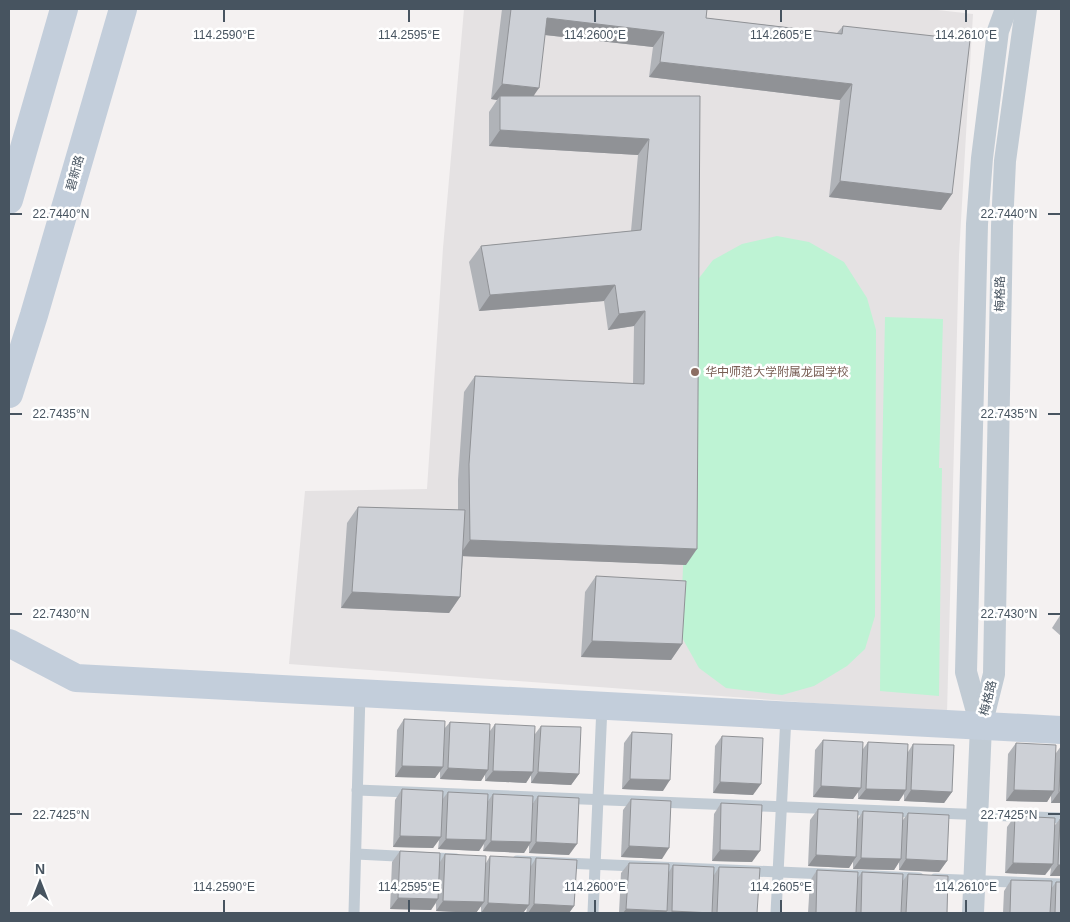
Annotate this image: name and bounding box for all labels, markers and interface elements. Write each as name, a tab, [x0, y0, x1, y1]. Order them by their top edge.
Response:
text: 114.2590°E	[193, 28, 255, 42]
text: 114.2595°E	[378, 28, 440, 42]
text: 114.2600°E	[564, 28, 626, 42]
text: 114.2605°E	[750, 28, 812, 42]
text: 114.2610°E	[935, 28, 997, 42]
street label: 碧新路	[63, 154, 87, 192]
text: 22.7440°N	[33, 207, 89, 221]
text: 22.7440°N	[981, 207, 1037, 221]
street label: 梅格路	[993, 276, 1007, 312]
place label: 华中师范大学附属龙园学校	[705, 365, 849, 379]
marker: 华中师范大学附属龙园学校	[689, 366, 701, 378]
text: 22.7435°N	[33, 407, 89, 421]
text: 22.7435°N	[981, 407, 1037, 421]
text: 22.7430°N	[33, 607, 89, 621]
text: 22.7430°N	[981, 607, 1037, 621]
street label: 梅格路	[977, 679, 999, 717]
text: 22.7425°N	[33, 808, 89, 822]
text: 22.7425°N	[981, 808, 1037, 822]
north arrow	[15, 857, 65, 907]
text: N	[35, 861, 45, 877]
text: 114.2590°E	[193, 880, 255, 894]
text: 114.2595°E	[378, 880, 440, 894]
text: 114.2600°E	[564, 880, 626, 894]
text: 114.2605°E	[750, 880, 812, 894]
text: 114.2610°E	[935, 880, 997, 894]

